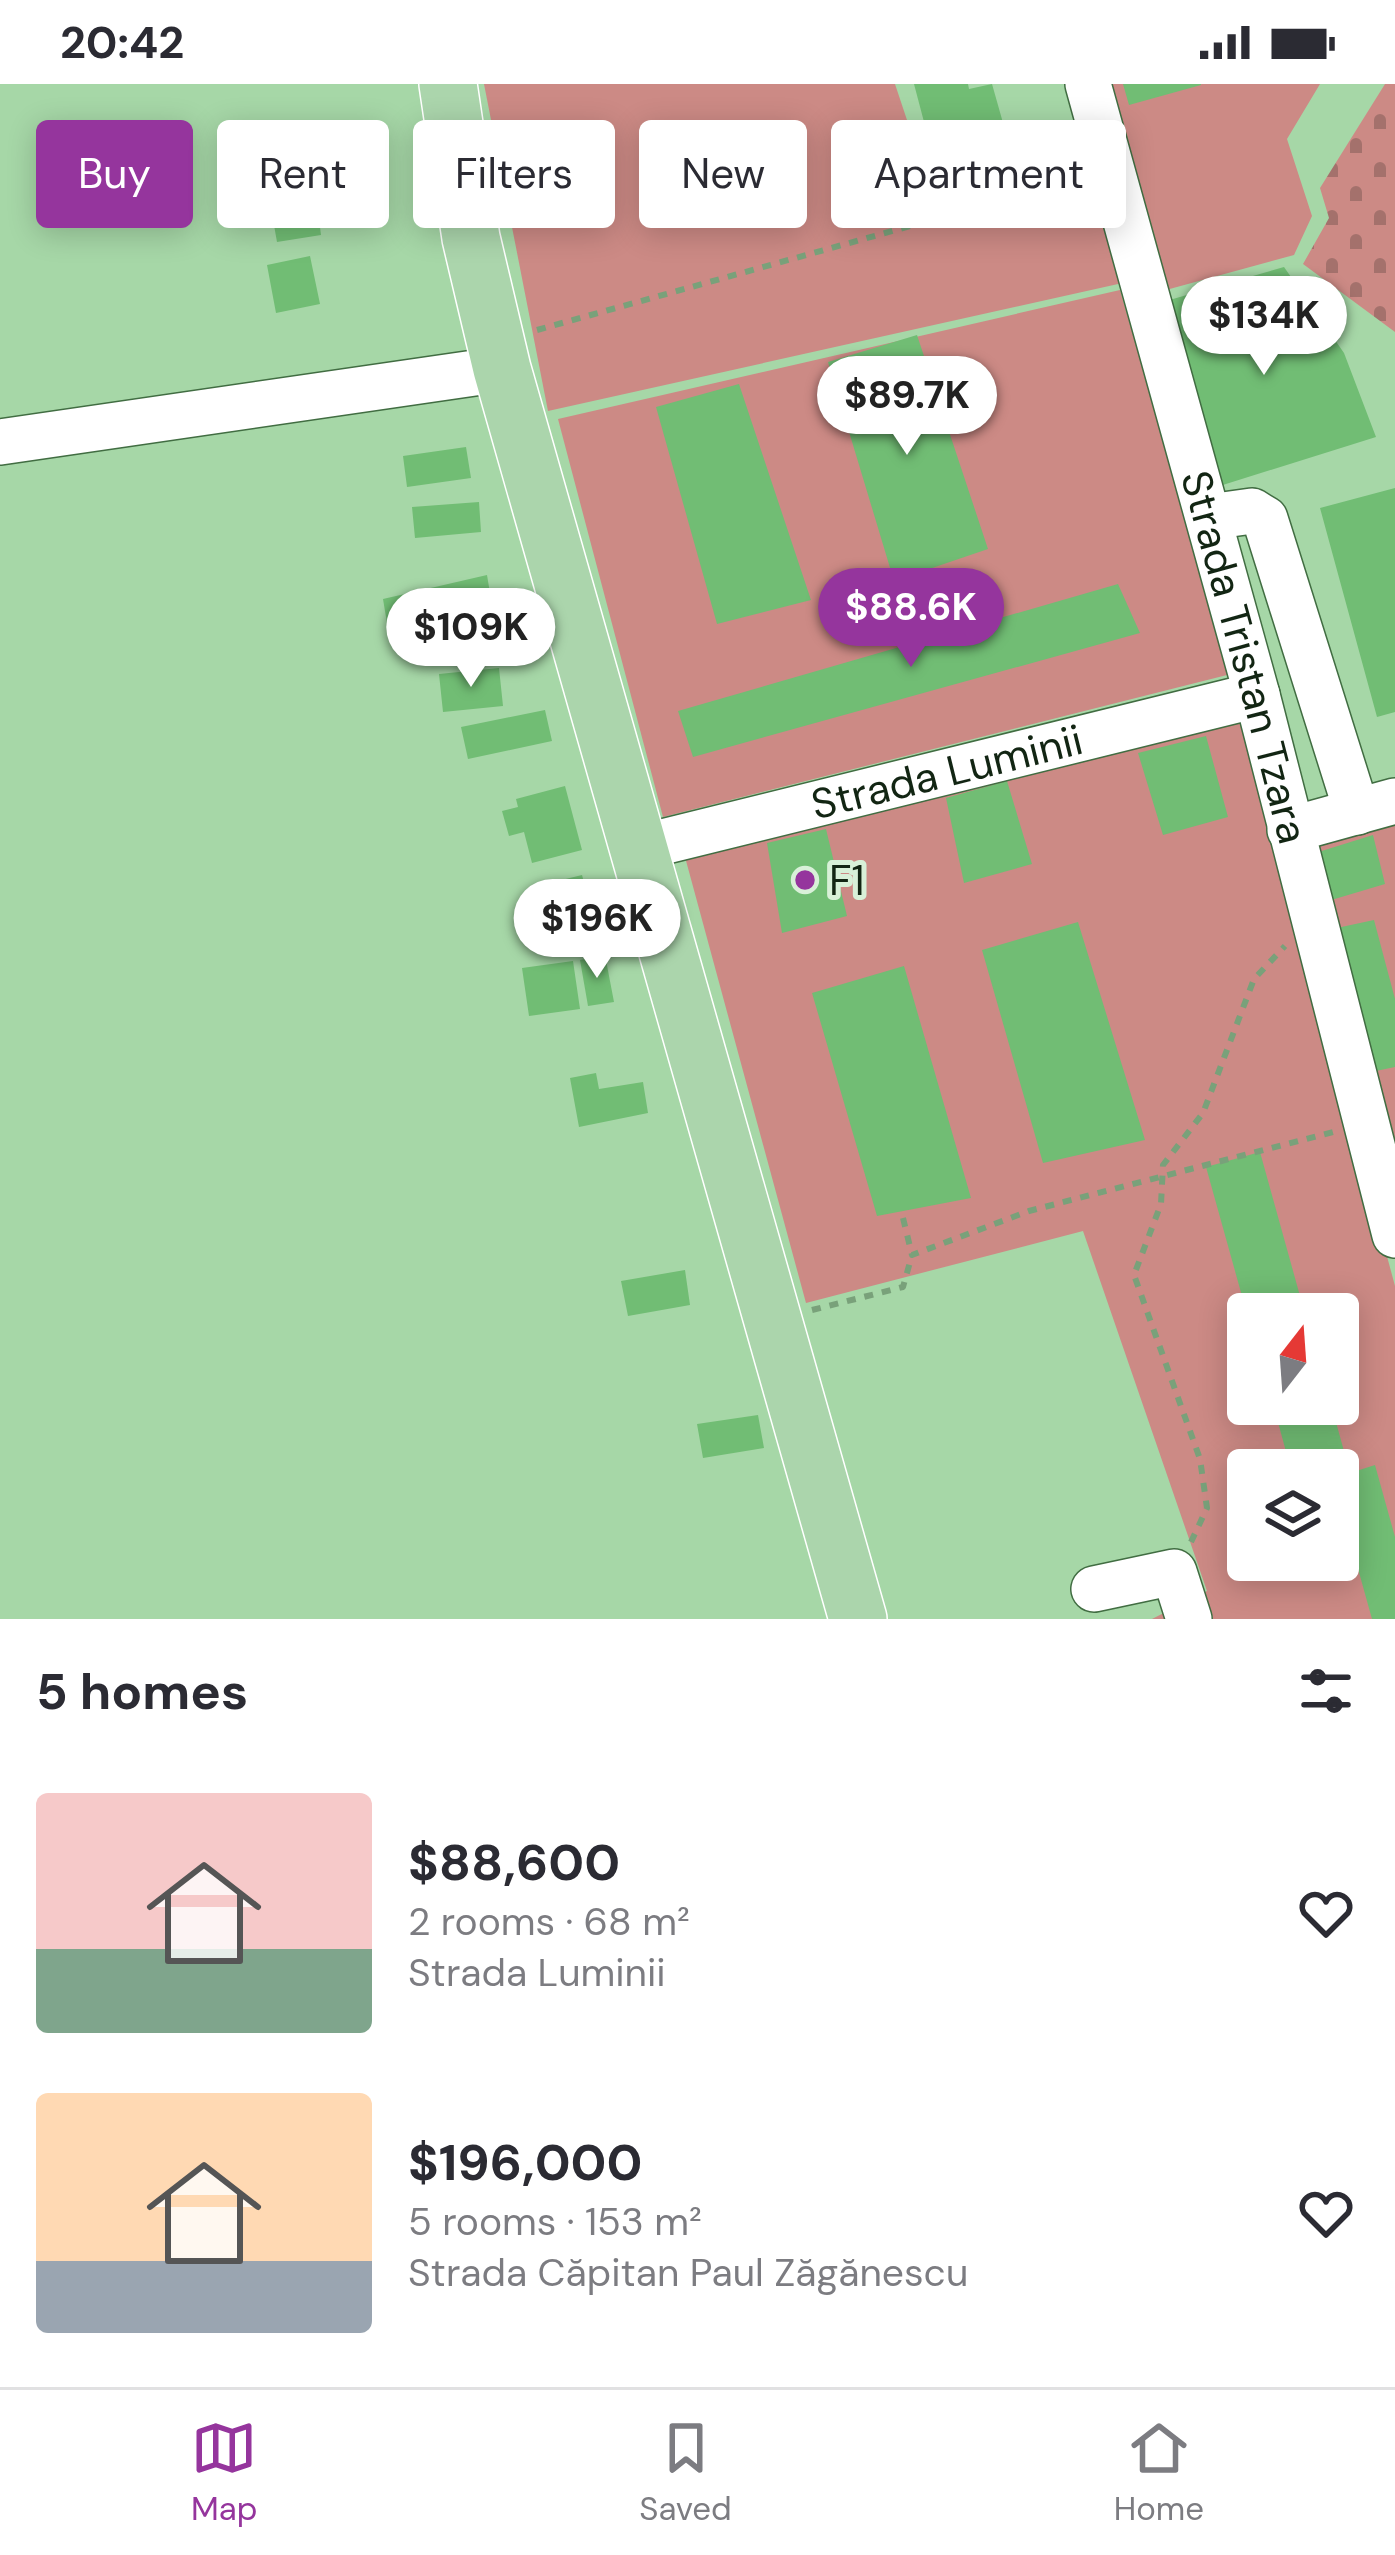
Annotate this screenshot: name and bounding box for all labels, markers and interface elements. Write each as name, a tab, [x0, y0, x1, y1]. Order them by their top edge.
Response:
text: 20:42	[60, 13, 184, 72]
chip: Buy	[36, 120, 193, 228]
chip: Rent	[217, 120, 389, 228]
chip: Filters	[413, 120, 615, 228]
chip: New	[639, 120, 807, 228]
chip: Apartment	[831, 120, 1126, 228]
pin: $134K	[1180, 276, 1348, 378]
text: $134K	[1208, 289, 1320, 340]
pin: $89.7K	[809, 356, 1005, 458]
text: $89.7K	[844, 369, 970, 420]
street label: Strada Tristan Tzara	[1169, 464, 1321, 849]
pin: $88.6K	[813, 568, 1009, 670]
text: $88.6K	[845, 581, 977, 632]
pin: $109K	[387, 588, 555, 690]
text: $109K	[413, 601, 529, 652]
street label: Strada Luminii	[805, 712, 1088, 832]
place label: F1	[829, 853, 865, 908]
marker: F1	[792, 867, 818, 893]
pin: $196K	[513, 879, 681, 981]
text: $196K	[541, 892, 653, 943]
north arrow	[1227, 1293, 1359, 1425]
map controls	[1227, 1293, 1359, 1581]
button: layers	[1227, 1449, 1359, 1581]
text: 5 homes	[36, 1658, 248, 1725]
icon: filters	[1293, 1658, 1359, 1724]
text: $88,600	[408, 1829, 620, 1896]
icon: home	[132, 1841, 276, 1985]
icon: heart	[1293, 1880, 1359, 1946]
text: 2 rooms · 68 m²	[408, 1896, 690, 1947]
text: Strada Luminii	[408, 1947, 666, 1998]
text: $196,000	[408, 2129, 642, 2196]
icon: home	[132, 2141, 276, 2285]
icon: heart	[1293, 2180, 1359, 2246]
text: 5 rooms · 153 m²	[408, 2196, 702, 2247]
text: Strada Căpitan Paul Zăgănescu	[408, 2247, 968, 2298]
tab: Map	[191, 2415, 257, 2530]
tab: Saved	[639, 2415, 732, 2530]
tab: Home	[1114, 2415, 1204, 2530]

